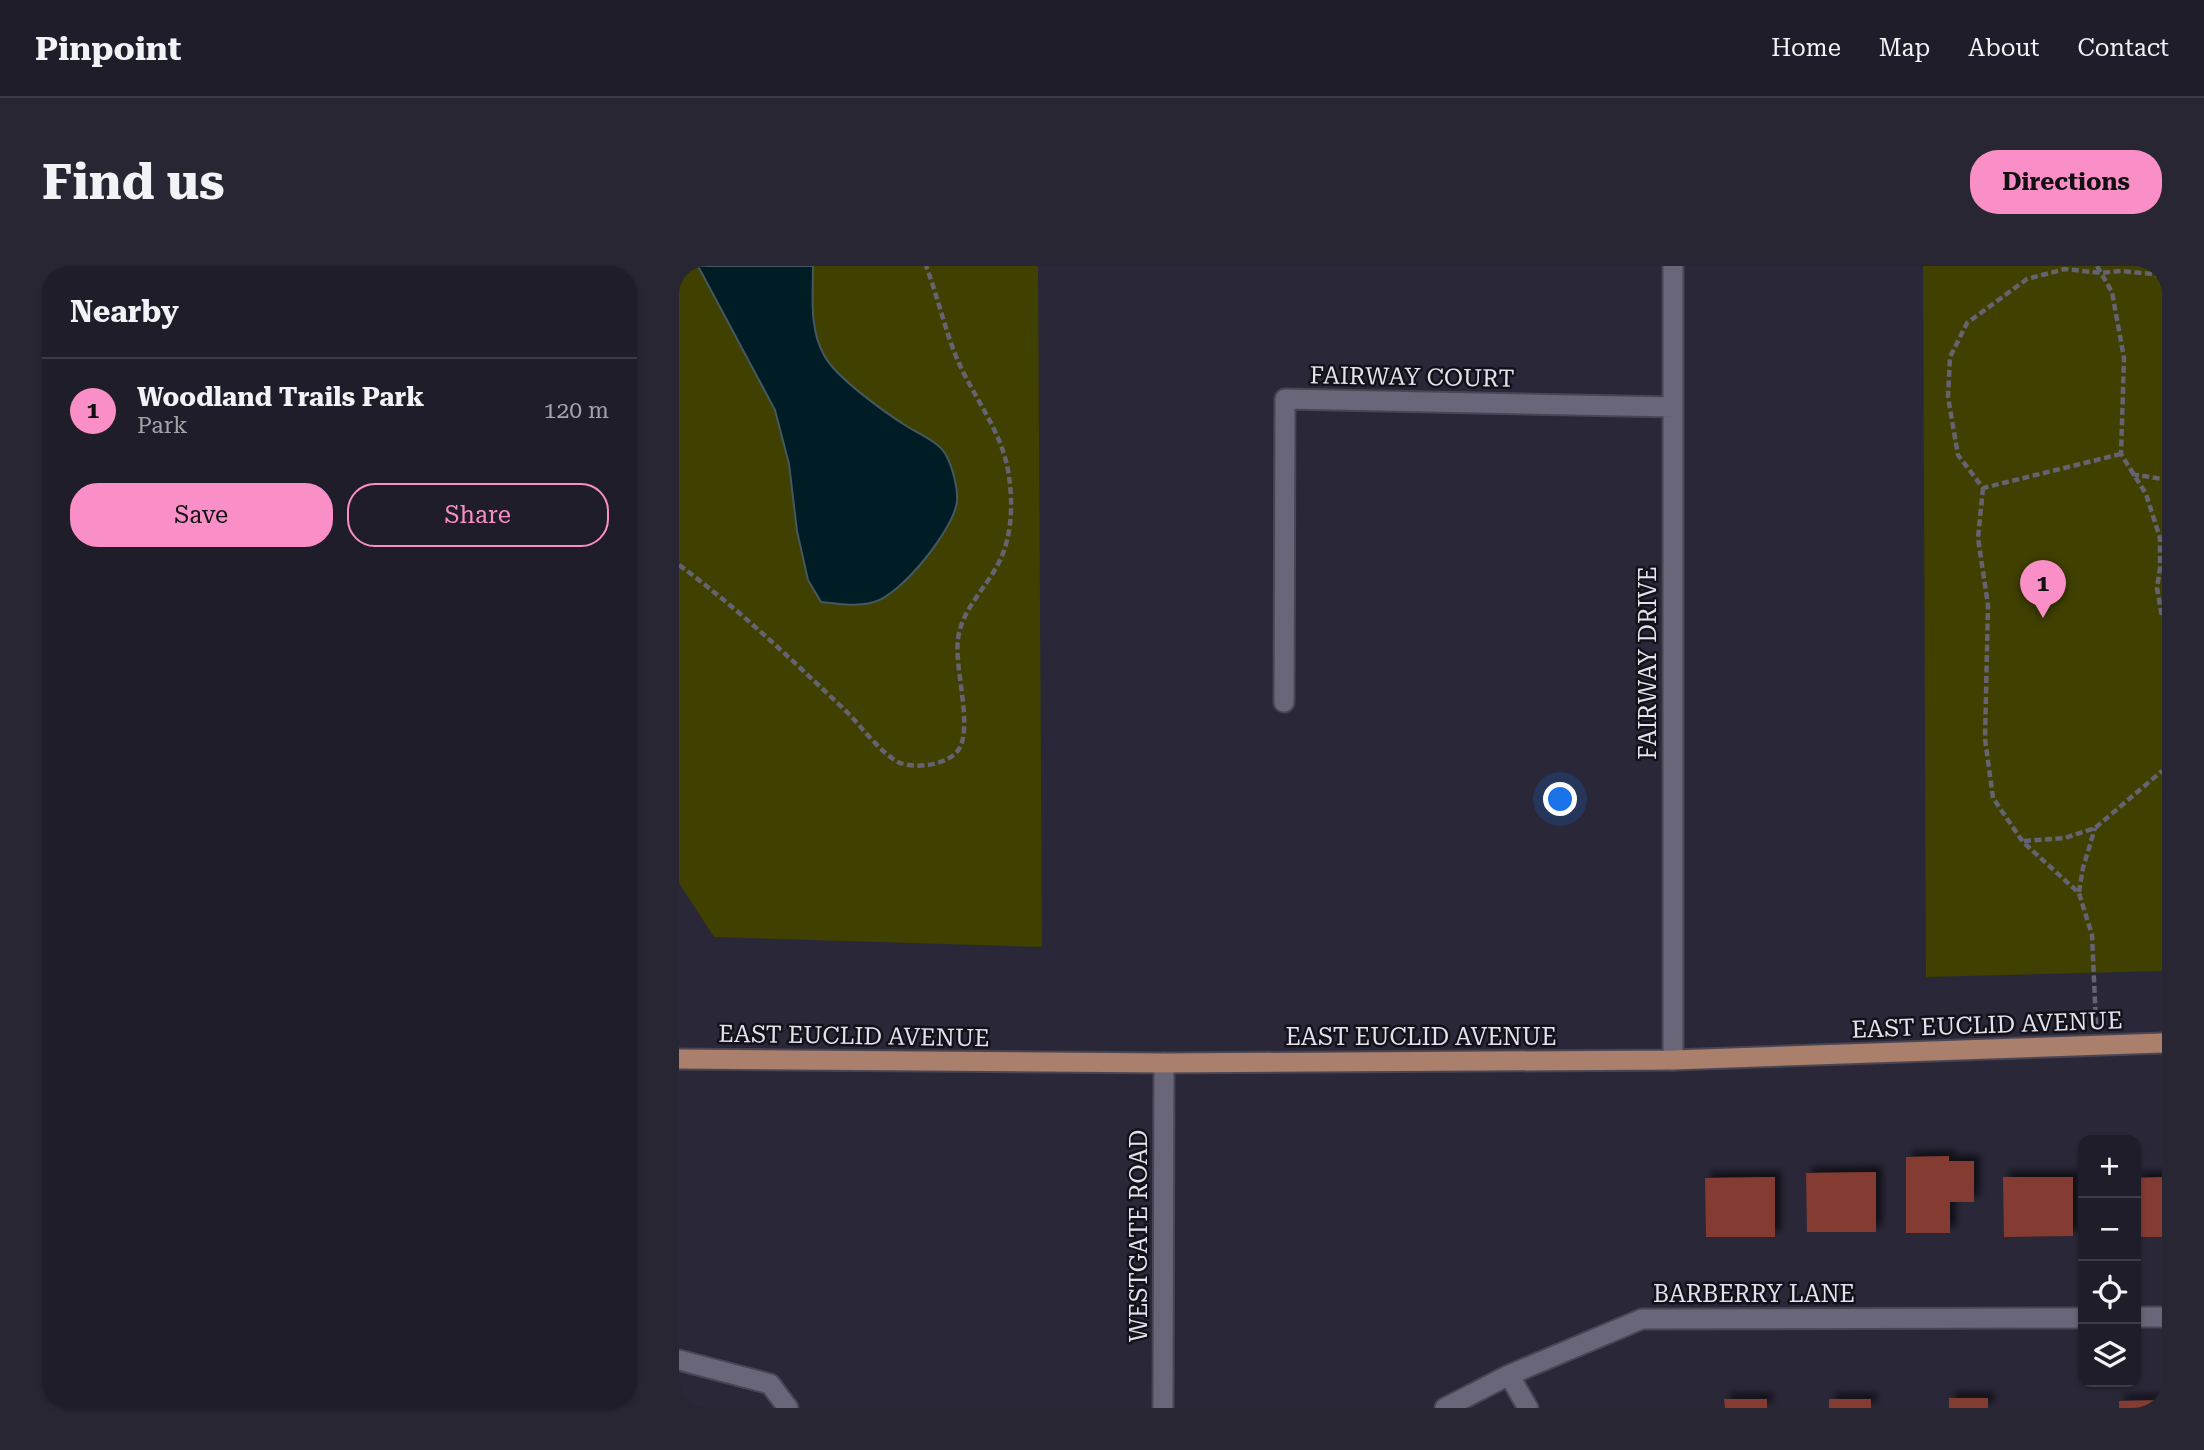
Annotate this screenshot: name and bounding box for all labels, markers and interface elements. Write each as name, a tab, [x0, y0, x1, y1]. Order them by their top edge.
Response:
text: Pinpoint	[35, 29, 181, 68]
text: Home	[1771, 34, 1841, 62]
text: Map	[1879, 34, 1930, 62]
text: About	[1968, 34, 2039, 62]
text: Contact	[2077, 34, 2169, 62]
button: Directions	[1970, 150, 2162, 214]
text: Find us	[42, 154, 225, 211]
text: Nearby	[70, 294, 179, 329]
street label: FAIRWAY COURT	[1309, 361, 1515, 393]
text: Woodland Trails Park	[137, 382, 424, 412]
text: 1	[87, 397, 99, 424]
text: 120 m	[544, 397, 609, 424]
text: Park	[137, 412, 188, 439]
button: Save	[70, 483, 333, 547]
button: Share	[347, 483, 609, 547]
pin: 1	[2020, 560, 2066, 618]
street label: FAIRWAY DRIVE	[1634, 566, 1662, 760]
your location	[1543, 782, 1577, 816]
street label: EAST EUCLID AVENUE	[1851, 1006, 2123, 1044]
street label: EAST EUCLID AVENUE	[718, 1020, 990, 1052]
street label: EAST EUCLID AVENUE	[1285, 1023, 1557, 1051]
street label: WESTGATE ROAD	[1125, 1130, 1153, 1342]
map controls	[2078, 1135, 2141, 1387]
button: +	[2078, 1135, 2141, 1198]
button: −	[2078, 1198, 2141, 1261]
button: locate	[2078, 1261, 2141, 1324]
street label: BARBERRY LANE	[1653, 1280, 1855, 1308]
button: layers	[2078, 1324, 2141, 1387]

